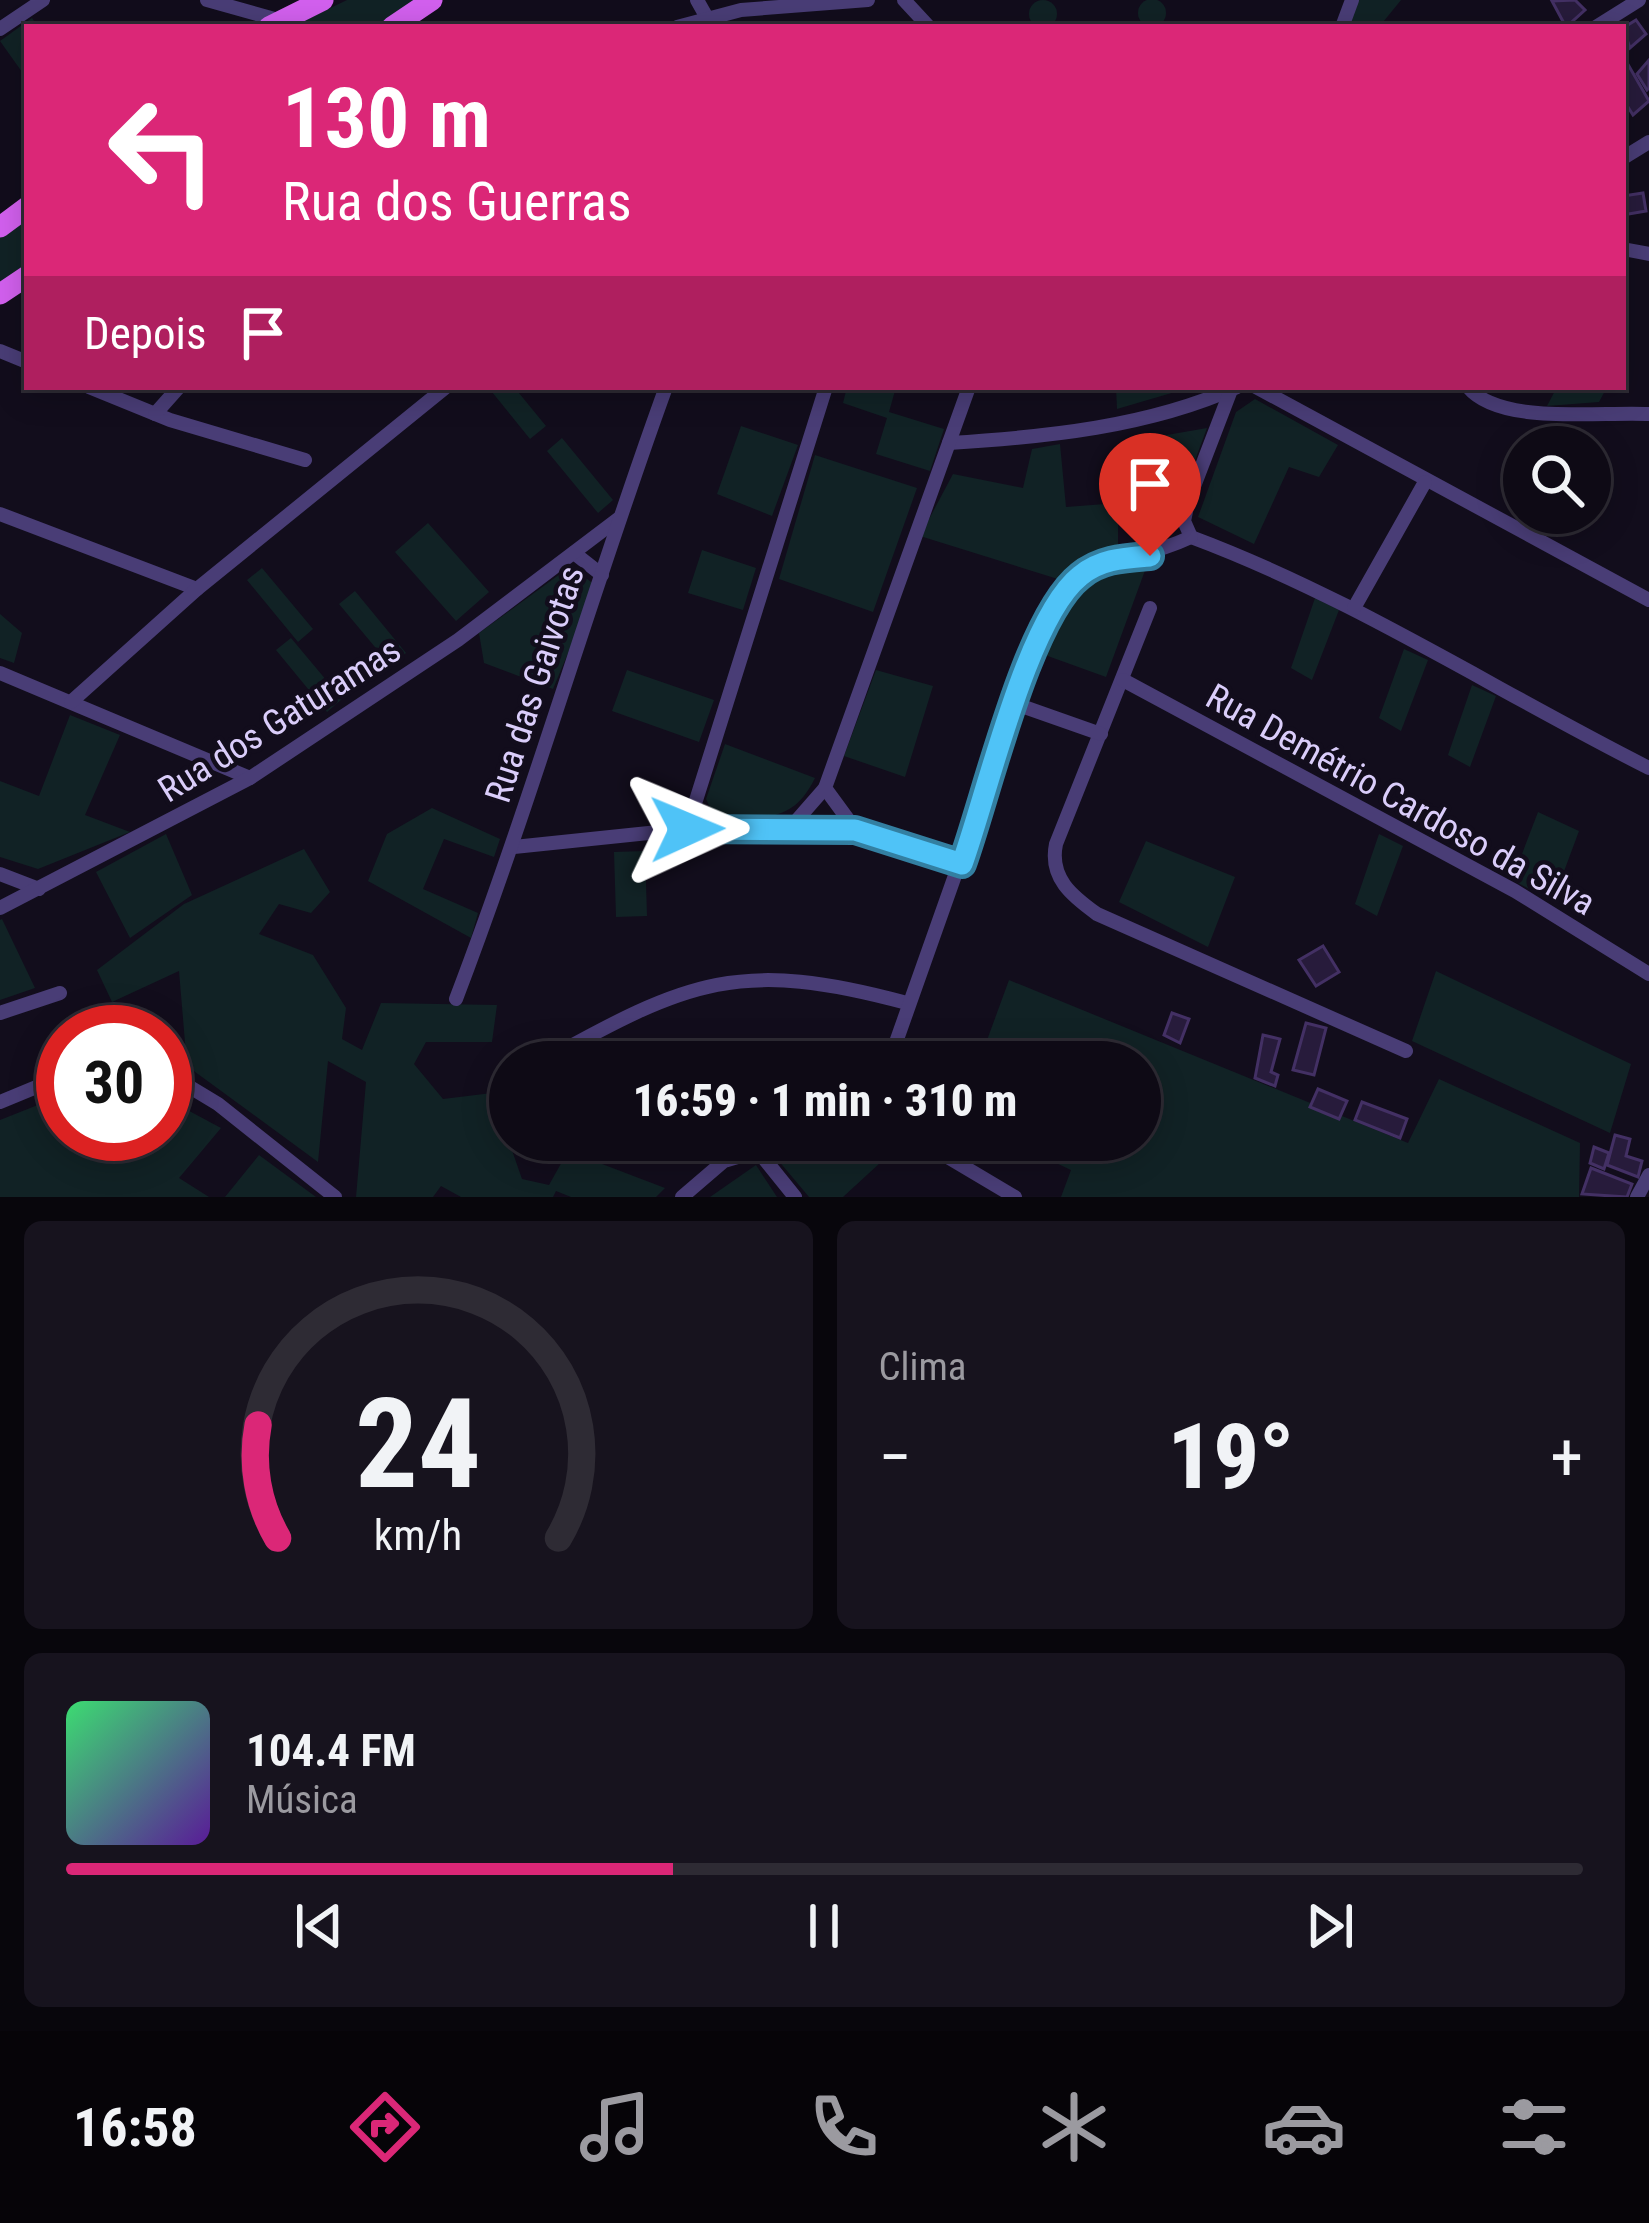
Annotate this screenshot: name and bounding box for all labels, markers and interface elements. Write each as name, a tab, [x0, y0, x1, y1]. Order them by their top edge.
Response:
text: 130 m	[282, 69, 491, 168]
icon: left	[84, 72, 240, 228]
text: Rua dos Guerras	[282, 170, 632, 233]
icon: arrive	[230, 300, 296, 366]
text: Depois	[84, 307, 206, 360]
map controls	[1503, 426, 1611, 534]
button: search	[1503, 426, 1611, 534]
pin	[1099, 433, 1201, 556]
icon: arrive	[1117, 451, 1183, 517]
street label: Rua das Gaivotas	[477, 561, 593, 808]
street label: Rua dos Gaturamas	[151, 629, 408, 811]
street label: Rua Demétrio Cardoso da Silva	[1199, 675, 1602, 924]
position arrow	[624, 766, 750, 892]
speed limit sign: 30	[36, 1005, 192, 1161]
text: 16:59 · 1 min · 310 m	[633, 1074, 1017, 1127]
text: Clima	[879, 1344, 967, 1390]
text: 24	[355, 1371, 481, 1517]
text: 19°	[1167, 1405, 1294, 1510]
text: −	[879, 1419, 912, 1496]
text: +	[1550, 1419, 1583, 1496]
text: km/h	[374, 1510, 462, 1560]
text: 104.4 FM	[246, 1724, 416, 1777]
text: Música	[246, 1777, 358, 1823]
icon: previous	[286, 1893, 352, 1959]
icon: pause	[791, 1893, 857, 1959]
icon: next	[1297, 1893, 1363, 1959]
icon: directions	[343, 2085, 427, 2169]
icon: music	[573, 2085, 657, 2169]
icon: phone	[802, 2085, 886, 2169]
icon: climate	[1032, 2085, 1116, 2169]
icon: car	[1262, 2085, 1346, 2169]
icon: filters	[1492, 2085, 1576, 2169]
text: 16:58	[73, 2096, 197, 2159]

